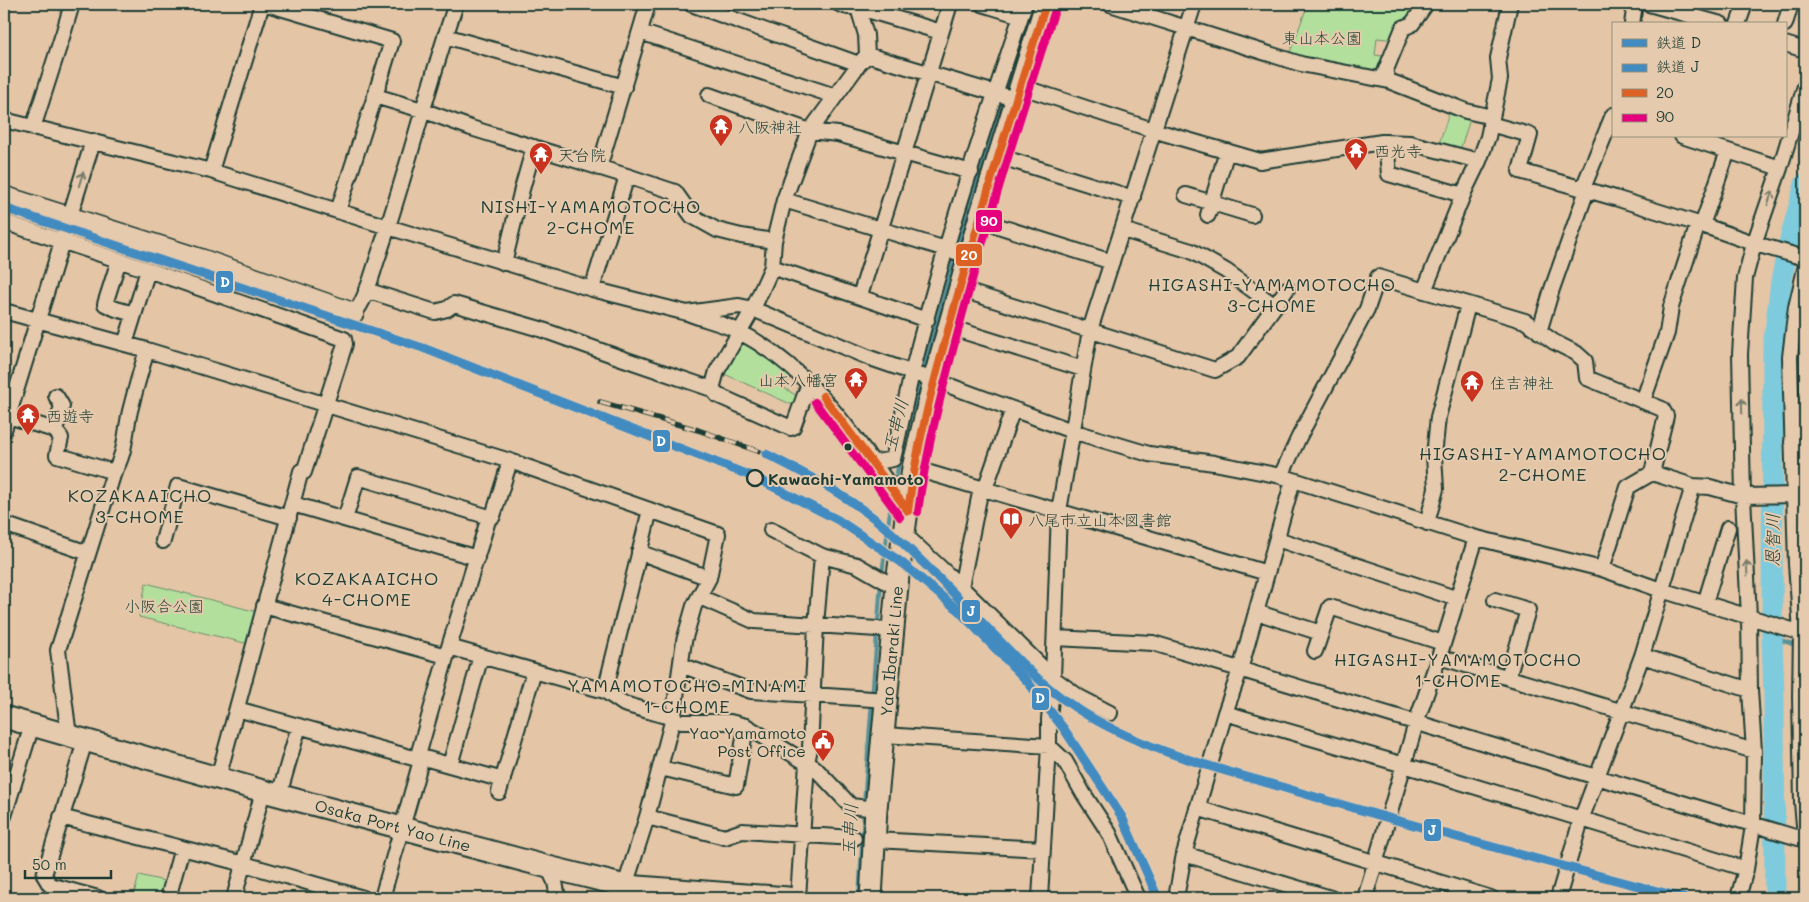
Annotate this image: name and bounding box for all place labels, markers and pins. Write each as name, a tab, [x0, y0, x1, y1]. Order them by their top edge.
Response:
temple icon: 八阪神社	[708, 113, 734, 147]
place label: 八阪神社	[738, 116, 802, 137]
temple icon: 西光寺	[1343, 137, 1369, 171]
place label: 西光寺	[1374, 140, 1422, 161]
temple icon: 天台院	[528, 141, 554, 175]
place label: 天台院	[558, 144, 606, 165]
temple icon: 山本八幡宮	[843, 366, 869, 400]
place label: 山本八幡宮	[758, 369, 838, 390]
temple icon: 住吉神社	[1459, 369, 1485, 403]
place label: 住吉神社	[1490, 372, 1554, 393]
temple icon: 西遊寺	[15, 402, 41, 436]
place label: 西遊寺	[46, 405, 94, 426]
unlabelled marker	[843, 442, 853, 452]
place label: Kawachi-Yamamoto	[768, 468, 924, 489]
marker: Kawachi-Yamamoto	[746, 469, 764, 487]
library icon: 八尾市立山本図書館	[998, 506, 1024, 540]
place label: 八尾市立山本図書館	[1028, 509, 1172, 530]
place label: Yao Yamamoto Post Office	[689, 722, 806, 761]
public building icon: Yao Yamamoto Post Office	[810, 728, 836, 762]

